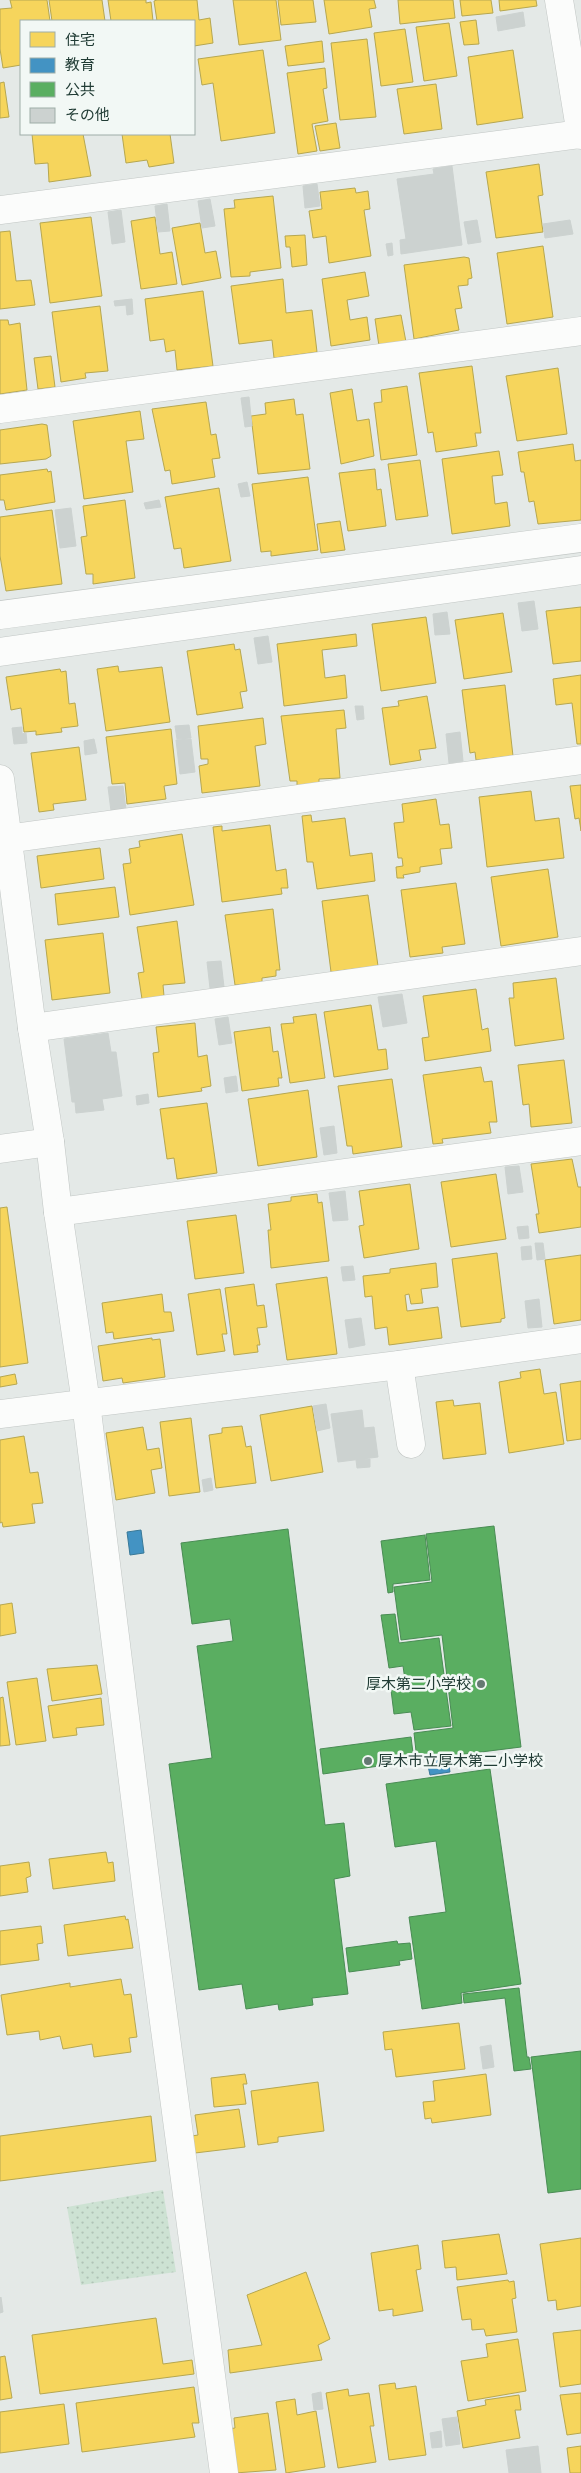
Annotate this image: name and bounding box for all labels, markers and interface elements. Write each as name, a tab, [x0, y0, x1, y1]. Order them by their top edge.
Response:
legend	[20, 20, 195, 135]
text: 住宅	[65, 29, 95, 49]
text: 教育	[65, 54, 95, 74]
text: 公共	[65, 79, 95, 99]
text: その他	[65, 104, 110, 124]
place label: 厚木第二小学校	[366, 1673, 471, 1693]
marker: 厚木第二小学校	[475, 1678, 487, 1690]
place label: 厚木市立厚木第二小学校	[378, 1750, 543, 1770]
marker: 厚木市立厚木第二小学校	[362, 1755, 374, 1767]

